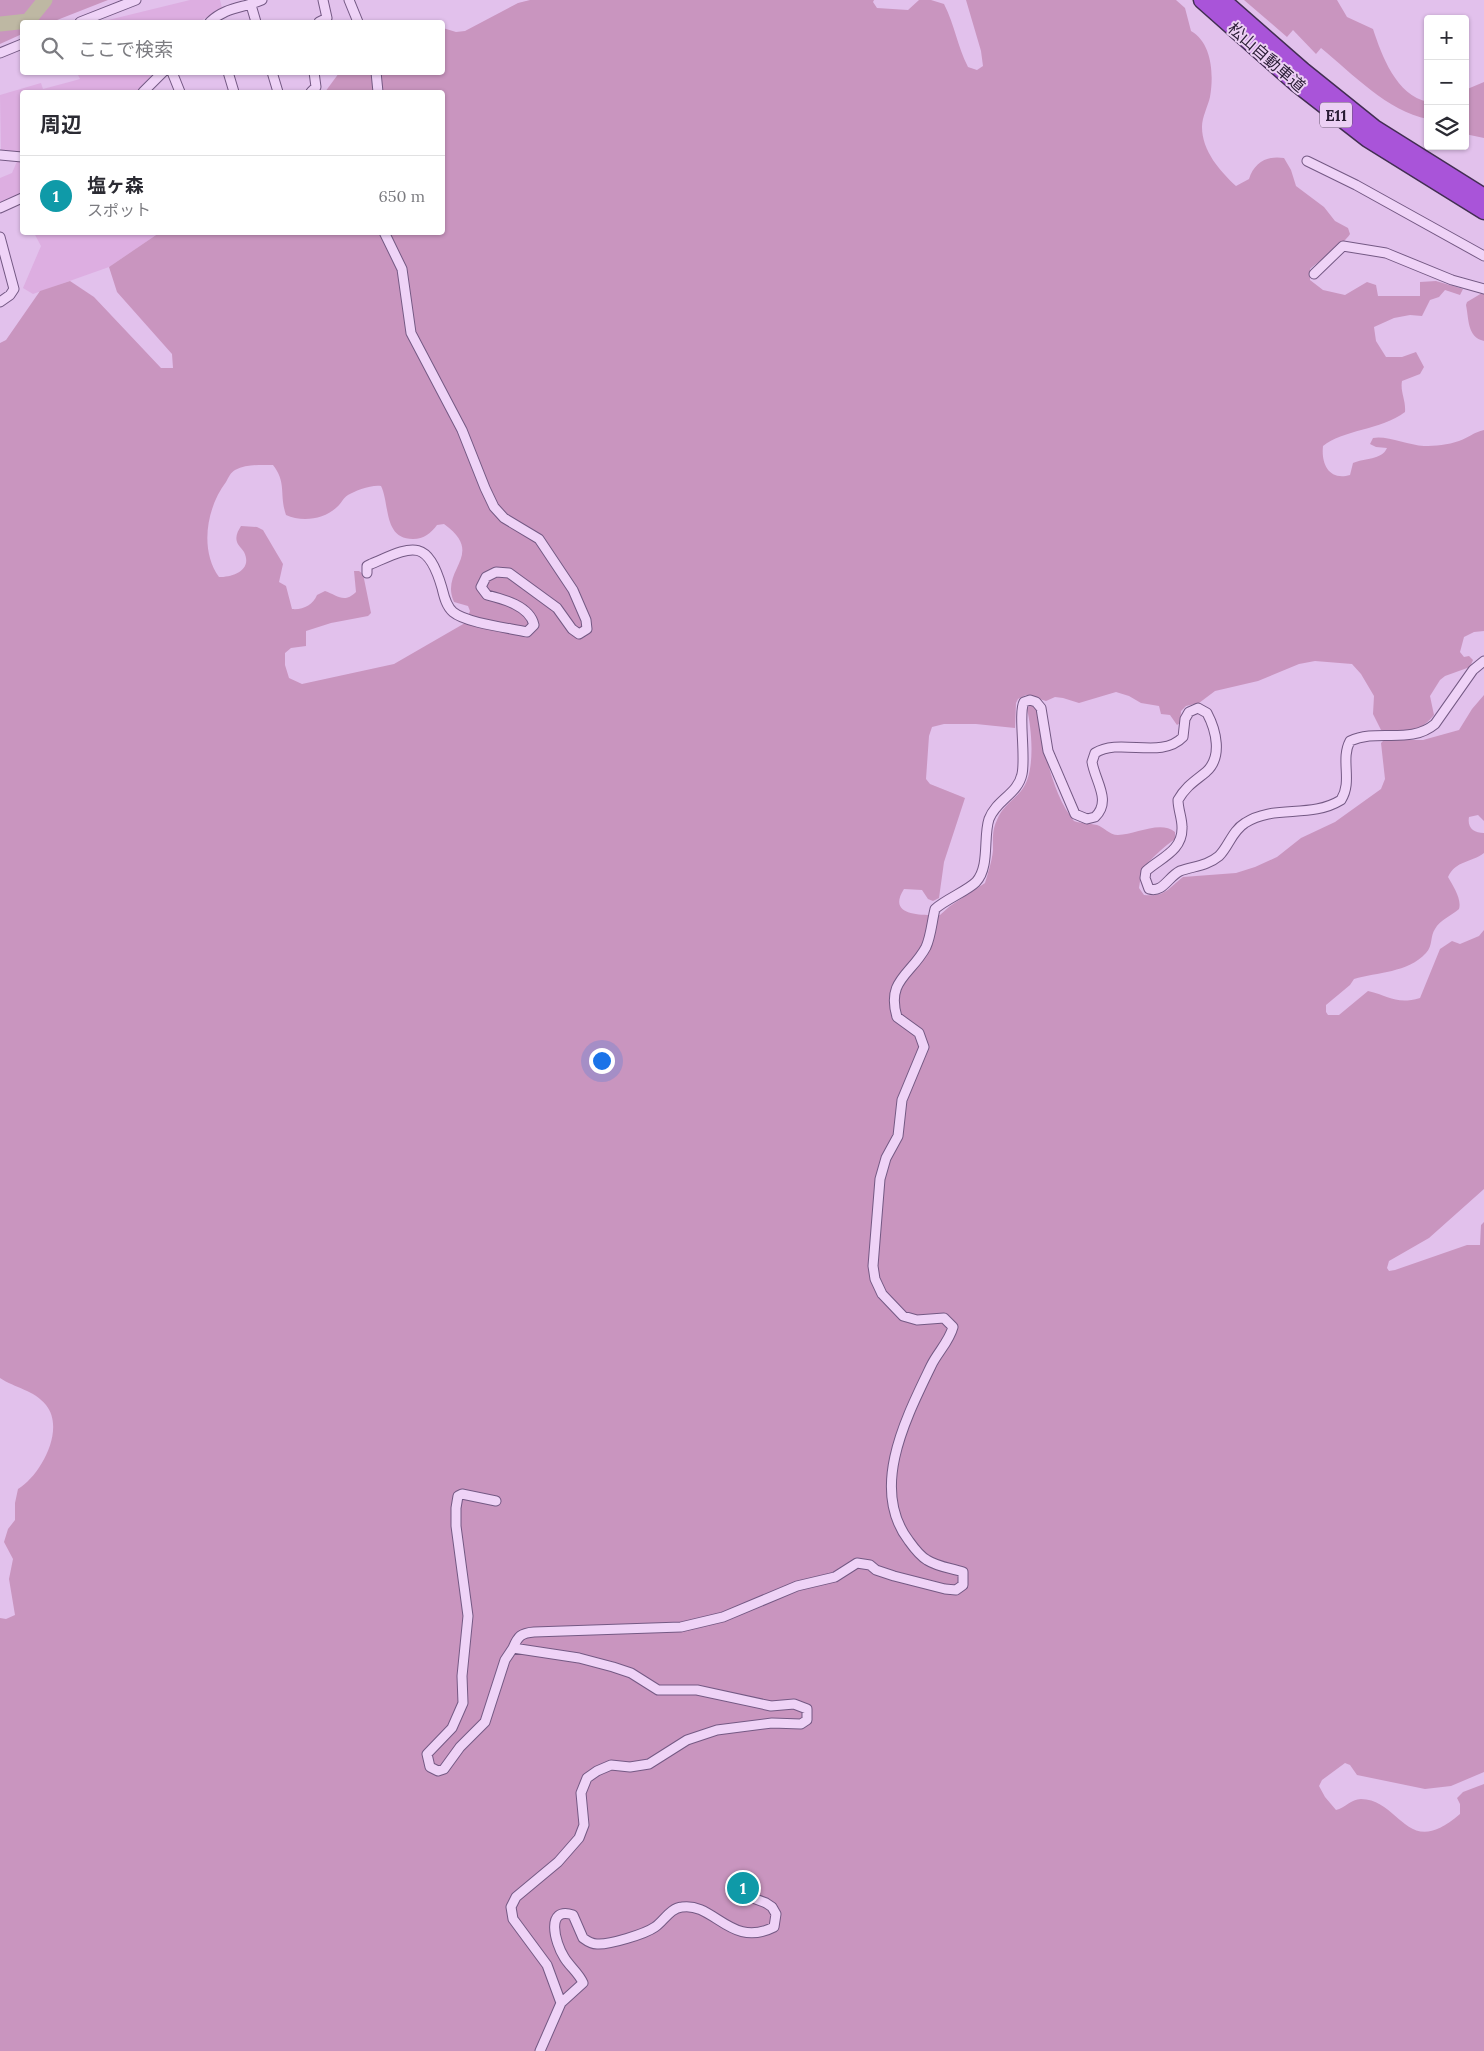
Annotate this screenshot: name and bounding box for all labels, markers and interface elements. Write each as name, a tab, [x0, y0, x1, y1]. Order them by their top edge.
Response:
map controls	[1424, 15, 1469, 150]
button: +	[1424, 15, 1469, 60]
street label: 松山自動車道	[1224, 18, 1310, 96]
search box	[20, 20, 445, 75]
icon: search	[38, 34, 66, 62]
text: ここで検索	[78, 37, 173, 61]
button: −	[1424, 60, 1469, 105]
road number: E11	[1320, 102, 1352, 128]
button: layers	[1424, 105, 1469, 150]
text: 周辺	[40, 111, 82, 138]
text: 塩ヶ森	[87, 173, 144, 197]
text: 1	[53, 186, 59, 206]
text: 650 m	[379, 186, 425, 206]
text: スポット	[87, 200, 151, 220]
your location	[589, 1048, 615, 1074]
pin: 1	[727, 1869, 759, 1907]

